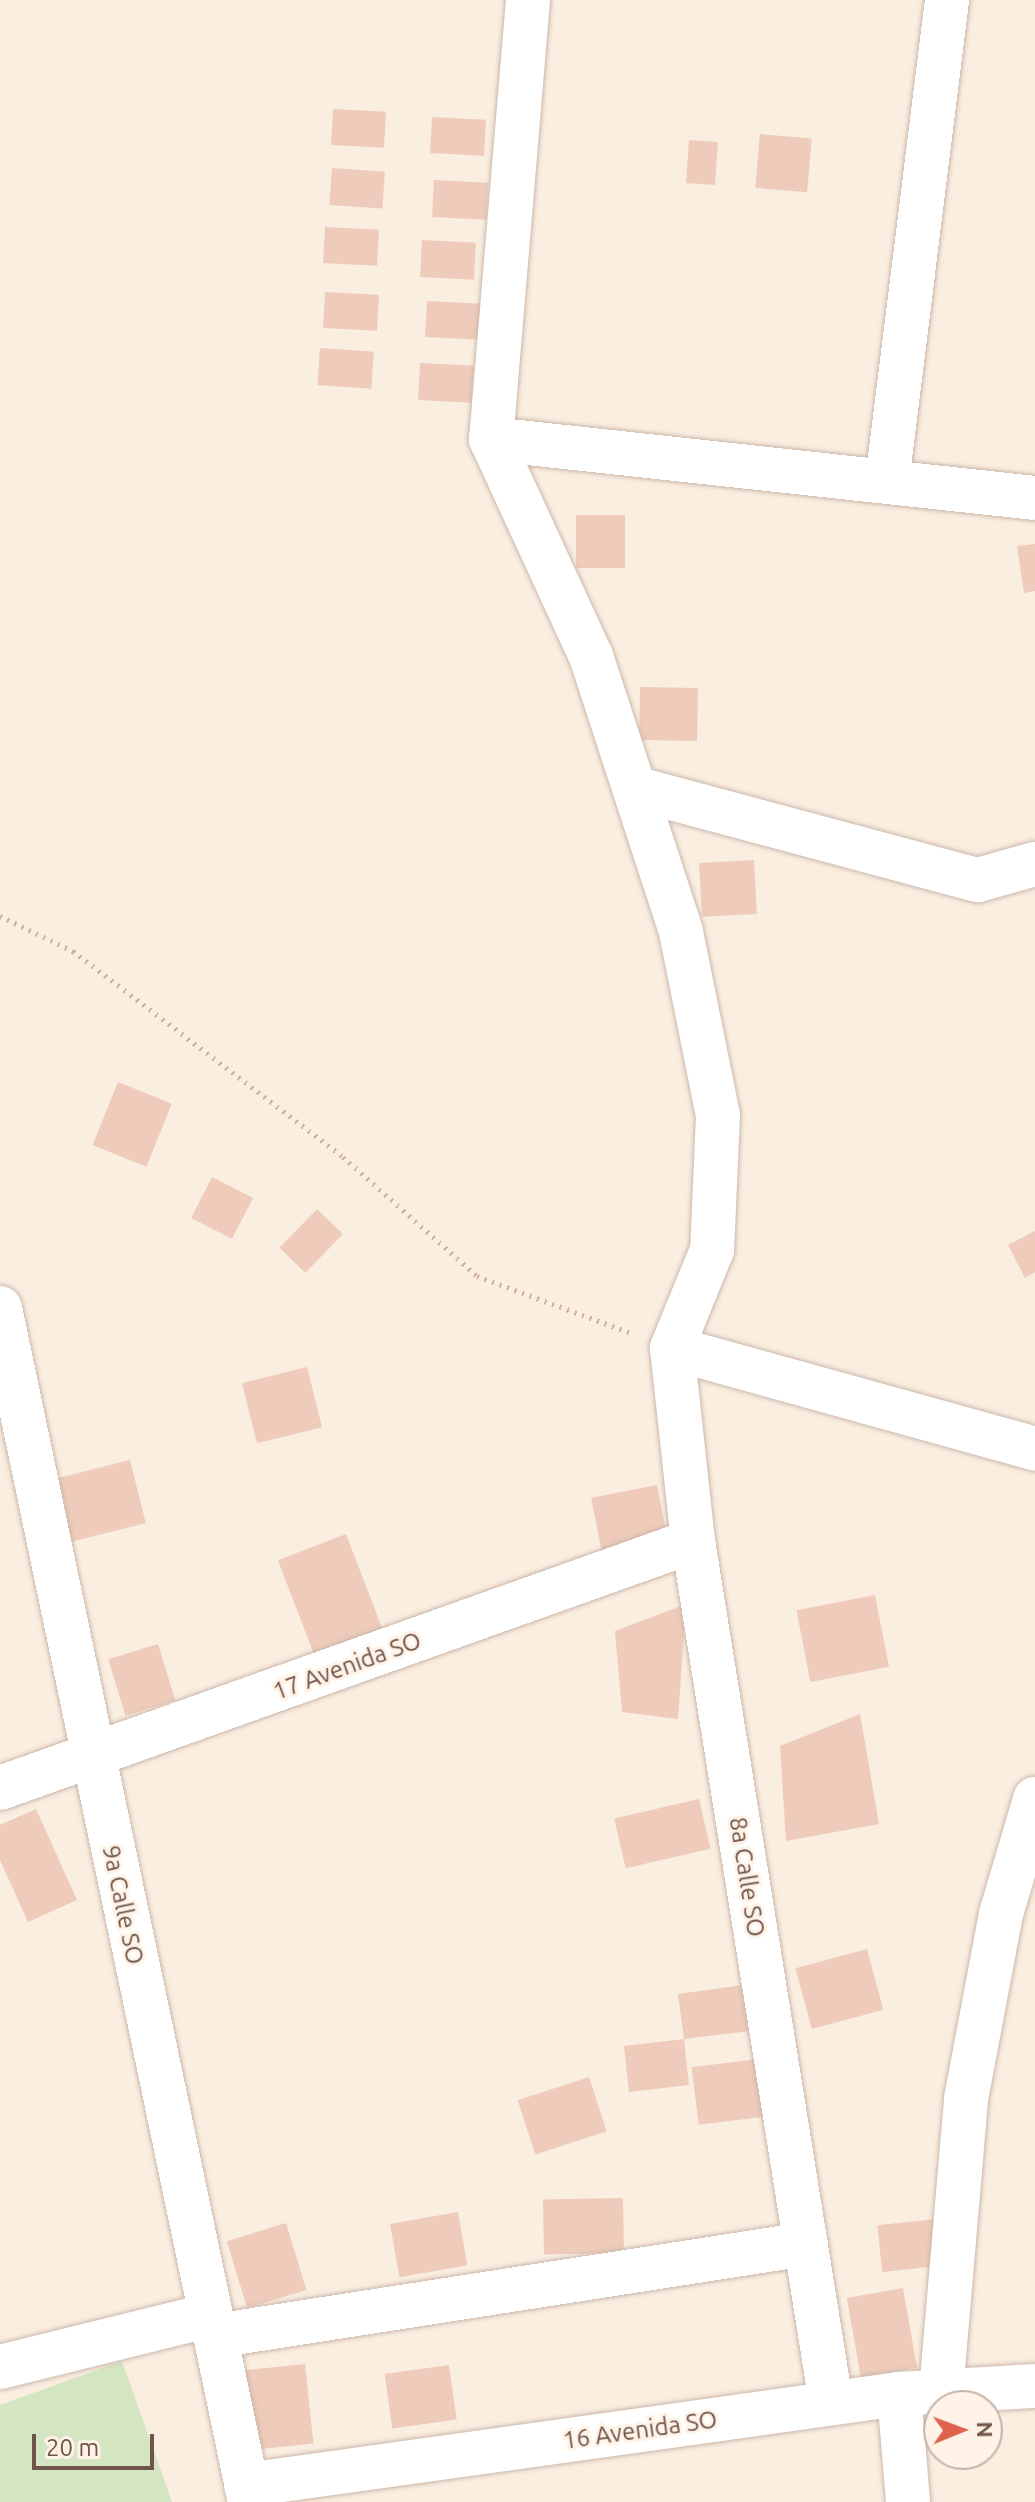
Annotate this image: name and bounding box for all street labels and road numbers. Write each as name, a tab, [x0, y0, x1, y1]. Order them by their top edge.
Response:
street label: 17 Avenida SO	[269, 1626, 425, 1706]
street label: 8a Calle SO	[723, 1815, 771, 1939]
street label: 9a Calle SO	[96, 1843, 150, 1967]
street label: 16 Avenida SO	[561, 2405, 719, 2455]

